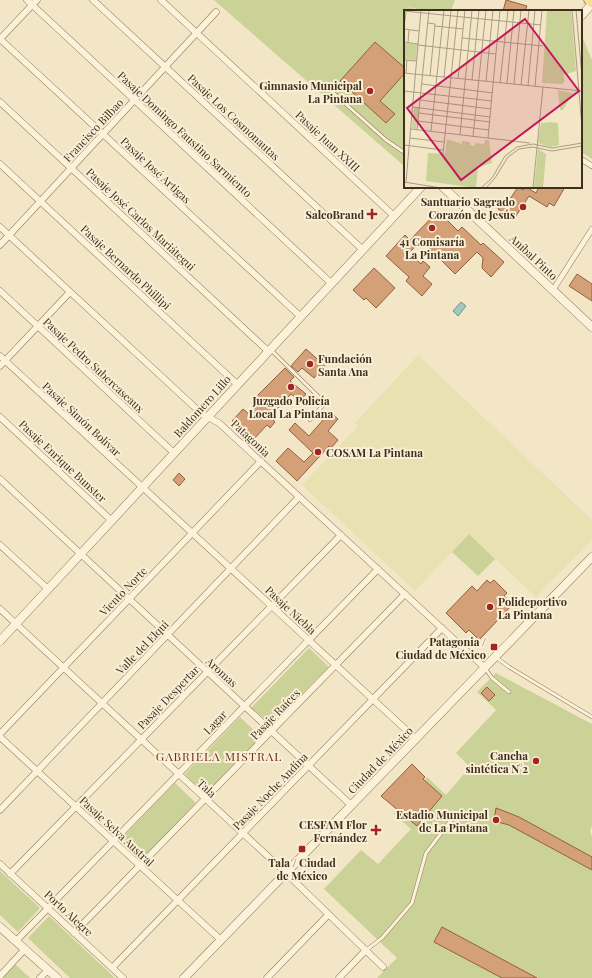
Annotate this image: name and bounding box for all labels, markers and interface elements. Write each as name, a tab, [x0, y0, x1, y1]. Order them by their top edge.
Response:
inset map	[404, 10, 582, 188]
street label: Pasaje Domingo Faustino Sarmiento	[115, 68, 255, 200]
street label: Pasaje Los Cosmonautas	[185, 70, 283, 164]
place label: Gimnasio Municipal La Pintana	[259, 78, 363, 106]
marker: Gimnasio Municipal La Pintana	[365, 86, 375, 96]
street label: Francisco Bilbao	[60, 95, 126, 165]
street label: Pasaje Juan XXIII	[293, 107, 364, 175]
street label: Pasaje José Artigas	[118, 134, 194, 206]
street label: Pasaje José Carlos Mariátegui	[83, 164, 199, 274]
place label: Santuario Sagrado Corazón de Jesús	[421, 194, 515, 222]
marker: Santuario Sagrado Corazón de Jesús	[518, 202, 528, 212]
place label: SalcoBrand	[306, 207, 364, 222]
marker: SalcoBrand	[367, 209, 377, 219]
street label: Pasaje Bernardo Phillipi	[78, 221, 174, 313]
marker: 41 Comisaría La Pintana	[427, 223, 437, 233]
street label: Aníbal Pinto	[506, 230, 561, 283]
place label: 41 Comisaría La Pintana	[399, 234, 465, 262]
street label: Pasaje Pedro Subercaseaux	[40, 314, 148, 416]
place label: Fundación Santa Ana	[318, 351, 372, 379]
marker: Fundación Santa Ana	[305, 359, 315, 369]
street label: Baldomero Lillo	[170, 372, 234, 440]
street label: Pasaje Simón Bolívar	[39, 379, 125, 460]
marker: Juzgado Policía Local La Pintana	[286, 382, 296, 392]
place label: Juzgado Policía Local La Pintana	[249, 393, 333, 421]
street label: Pasaje Enrique Bunster	[16, 416, 110, 506]
street label: Patagonia	[228, 416, 274, 460]
place label: COSAM La Pintana	[326, 445, 423, 460]
marker: COSAM La Pintana	[313, 447, 323, 457]
street label: Viento Norte	[95, 563, 150, 619]
street label: Pasaje Niebla	[262, 582, 320, 638]
place label: Polideportivo La Pintana	[498, 594, 567, 622]
marker: Polideportivo La Pintana	[485, 602, 495, 612]
street label: Valle del Elqui	[112, 617, 172, 678]
place label: Patagonia / Ciudad de México	[396, 634, 486, 662]
marker: Patagonia / Ciudad de México	[489, 642, 499, 652]
street label: Aromas	[202, 653, 241, 690]
street label: Pasaje Despertar	[134, 662, 202, 732]
street label: Pasaje Raíces	[247, 685, 303, 743]
street label: Lagar	[200, 707, 230, 737]
street label: Ciudad de México	[344, 723, 416, 797]
district label: GABRIELA MISTRAL	[156, 748, 282, 764]
place label: Cancha sintética N°2	[465, 748, 528, 776]
street label: Pasaje Noche Andina	[229, 749, 311, 833]
marker: Cancha sintética N°2	[531, 756, 541, 766]
street label: Tala	[194, 775, 220, 801]
street label: Pasaje Selva Austral	[77, 793, 157, 869]
place label: Estadio Municipal de La Pintana	[396, 807, 489, 835]
marker: Estadio Municipal de La Pintana	[491, 815, 501, 825]
place label: CESFAM Flor Fernández	[299, 817, 368, 845]
marker: CESFAM Flor Fernández	[370, 824, 382, 836]
marker: Tala / Ciudad de México	[297, 844, 307, 854]
place label: Tala / Ciudad de México	[268, 855, 336, 883]
street label: Porto Alegre	[42, 887, 97, 940]

